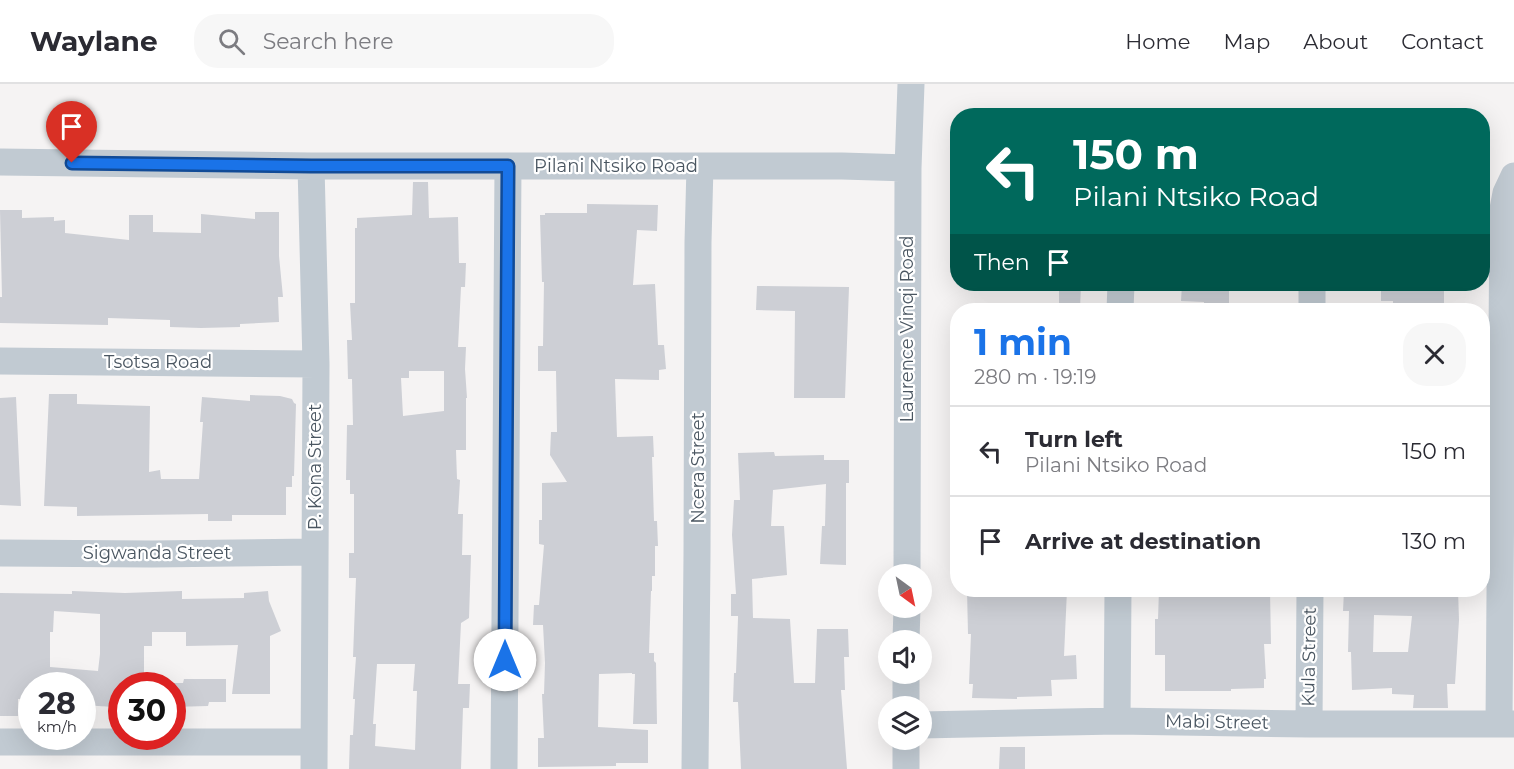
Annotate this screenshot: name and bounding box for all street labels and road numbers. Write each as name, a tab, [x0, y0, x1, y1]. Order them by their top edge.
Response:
street label: Pilani Ntsiko Road	[534, 155, 698, 177]
street label: Laurence Vinqi Road	[896, 236, 918, 423]
street label: Tsotsa Road	[104, 351, 212, 373]
street label: P. Kona Street	[304, 404, 326, 530]
street label: Ncera Street	[687, 412, 709, 524]
street label: Sigwanda Street	[83, 542, 231, 564]
street label: Kula Street	[1297, 607, 1321, 707]
street label: Mabi Street	[1165, 710, 1269, 734]

